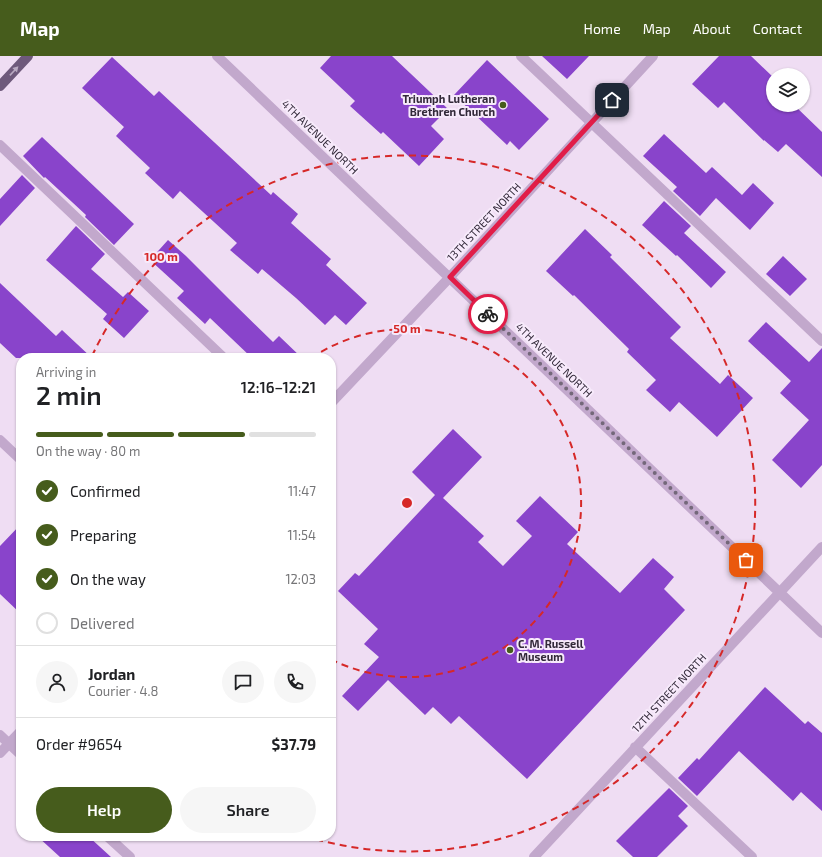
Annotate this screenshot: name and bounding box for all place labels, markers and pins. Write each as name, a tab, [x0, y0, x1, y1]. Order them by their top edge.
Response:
pin	[595, 83, 629, 117]
place label: Triumph Lutheran Brethren Church	[402, 92, 495, 118]
marker: Triumph Lutheran Brethren Church	[498, 100, 508, 110]
centre of rings	[400, 496, 414, 510]
pin	[729, 543, 763, 577]
place label: C. M. Russell Museum	[518, 637, 584, 663]
marker: C. M. Russell Museum	[505, 645, 515, 655]

